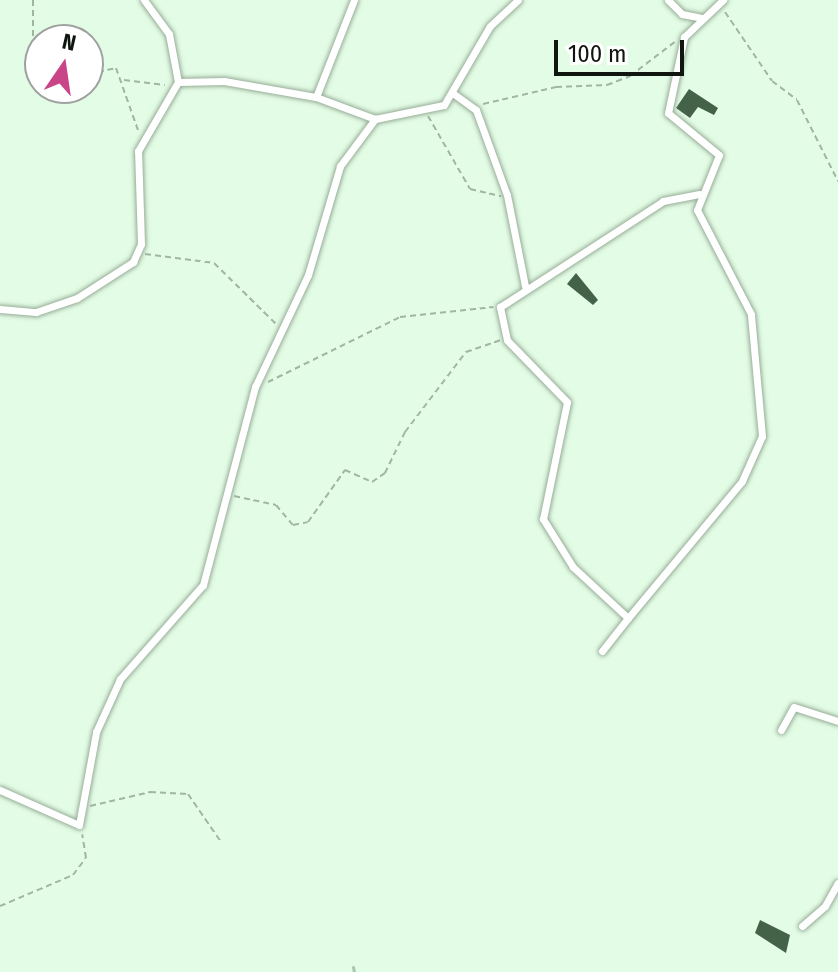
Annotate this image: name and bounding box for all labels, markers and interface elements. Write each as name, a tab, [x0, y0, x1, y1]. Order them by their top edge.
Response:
north arrow	[24, 24, 104, 104]
scale bar	[558, 24, 688, 74]
text: N	[60, 27, 79, 57]
text: 100 m	[568, 40, 626, 68]

